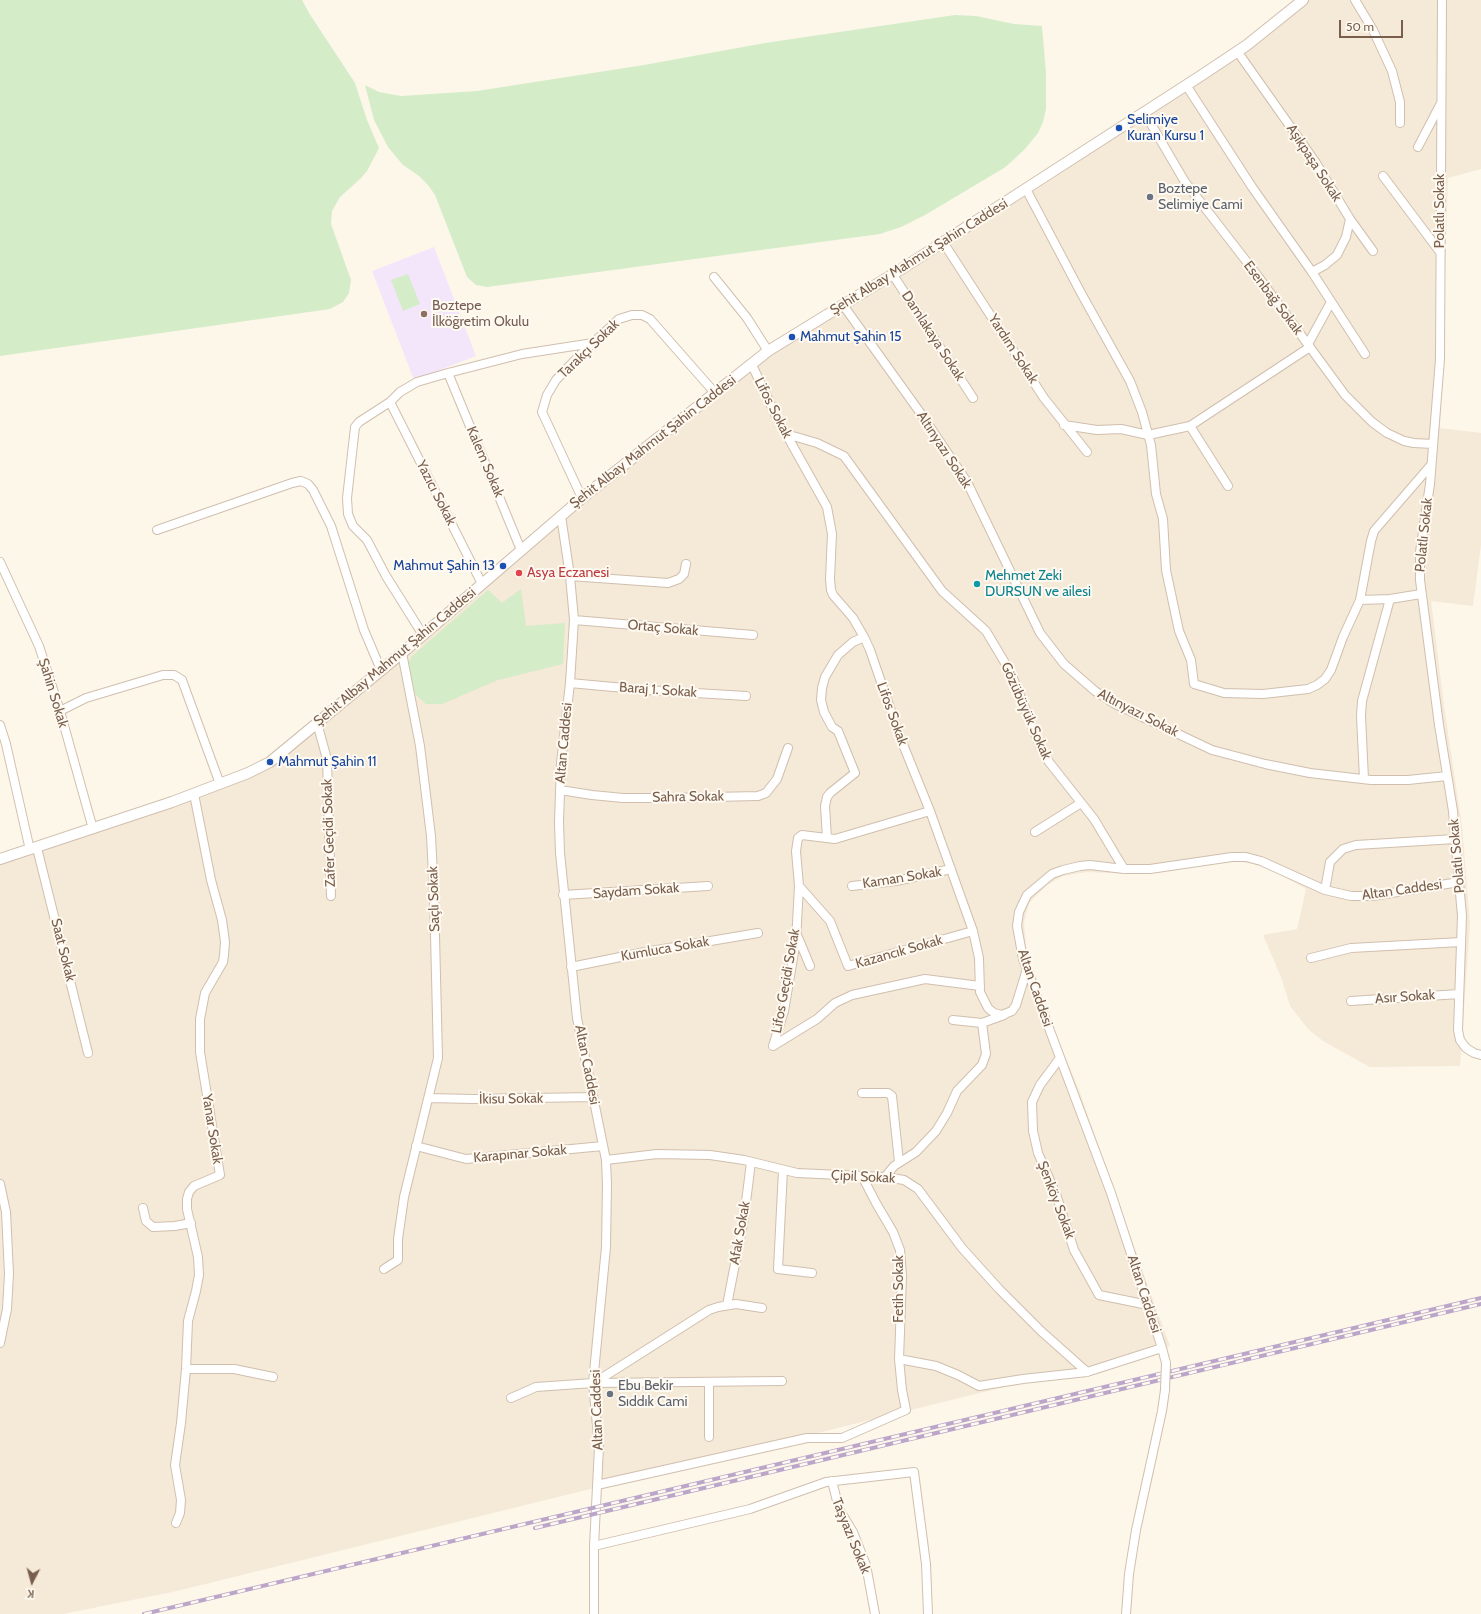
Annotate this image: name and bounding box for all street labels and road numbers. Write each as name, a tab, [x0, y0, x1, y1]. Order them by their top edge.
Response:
street label: Aşıkpaşa Sokak	[1283, 121, 1345, 205]
street label: Polatlı Sokak	[1432, 174, 1448, 248]
street label: Şehit Albay Mahmut Şahin Caddesi	[827, 195, 1011, 319]
street label: Esenbağ Sokak	[1240, 258, 1306, 338]
street label: Damlakaya Sokak	[898, 288, 968, 384]
street label: Yardım Sokak	[984, 311, 1042, 387]
street label: Tarakçı Sokak	[555, 316, 623, 382]
street label: Şehit Albay Mahmut Şahin Caddesi	[567, 372, 739, 512]
street label: Lifos Sokak	[750, 375, 796, 441]
street label: Altınyazı Sokak	[913, 408, 975, 492]
street label: Kalem Sokak	[463, 424, 507, 500]
street label: Yazıcı Sokak	[412, 458, 460, 528]
street label: Polatlı Sokak	[1412, 497, 1436, 573]
street label: Şehit Albay Mahmut Şahin Caddesi	[311, 584, 479, 730]
street label: Ortaç Sokak	[627, 617, 699, 639]
street label: Şahin Sokak	[35, 656, 71, 730]
street label: Gözübüyük Sokak	[997, 660, 1055, 762]
street label: Baraj 1. Sokak	[619, 679, 697, 701]
street label: Lifos Sokak	[873, 680, 911, 748]
street label: Altınyazı Sokak	[1095, 685, 1181, 741]
street label: Altan Caddesi	[552, 702, 576, 784]
street label: Zafer Geçidi Sokak	[319, 779, 339, 887]
street label: Sahra Sokak	[652, 788, 724, 806]
street label: Polatlı Sokak	[1445, 818, 1469, 894]
street label: Kaman Sokak	[861, 863, 943, 893]
street label: Saçlı Sokak	[424, 866, 444, 932]
street label: Altan Caddesi	[1361, 876, 1443, 904]
street label: Saydam Sokak	[592, 880, 680, 902]
street label: Saat Sokak	[47, 917, 79, 983]
street label: Lifos Geçidi Sokak	[769, 927, 803, 1035]
street label: Kazancık Sokak	[854, 932, 944, 972]
street label: Kumluca Sokak	[620, 933, 710, 965]
street label: Altan Caddesi	[1014, 947, 1056, 1029]
street label: Asır Sokak	[1374, 987, 1436, 1007]
street label: Altan Caddesi	[571, 1024, 603, 1106]
street label: İkisu Sokak	[479, 1090, 543, 1108]
street label: Yanar Sokak	[198, 1093, 226, 1165]
street label: Karapınar Sokak	[473, 1142, 567, 1166]
street label: Şenköy Sokak	[1033, 1159, 1079, 1241]
street label: Çipil Sokak	[830, 1167, 896, 1187]
street label: Afak Sokak	[726, 1200, 754, 1266]
street label: Altan Caddesi	[1123, 1253, 1165, 1335]
street label: Fetih Sokak	[891, 1255, 907, 1323]
street label: Altan Caddesi	[587, 1369, 607, 1451]
street label: Taşyazı Sokak	[828, 1495, 874, 1577]

